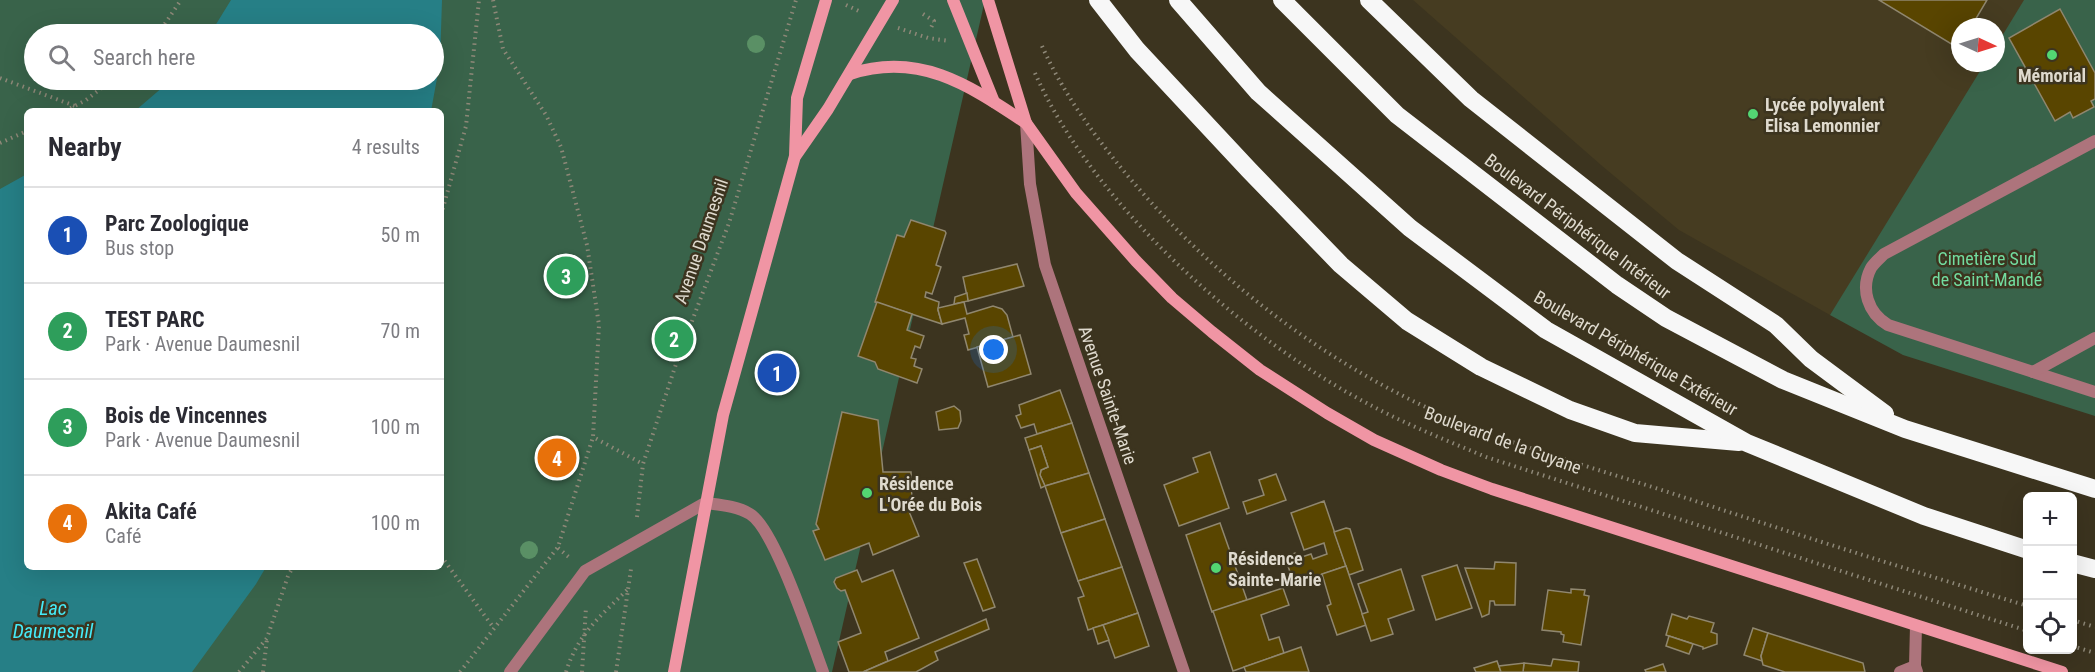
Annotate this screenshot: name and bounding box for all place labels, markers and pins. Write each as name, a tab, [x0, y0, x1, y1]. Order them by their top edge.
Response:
marker: Mémorial	[2045, 48, 2059, 62]
place label: Mémorial	[2018, 65, 2086, 86]
place label: Lycée polyvalent Elisa Lemonnier	[1765, 94, 1885, 136]
marker: Lycée polyvalent Elisa Lemonnier	[1746, 107, 1760, 121]
pin: 3	[546, 254, 586, 298]
pin: 2	[654, 316, 694, 362]
pin: 1	[758, 350, 796, 395]
pin: 4	[538, 436, 576, 480]
place label: Résidence L'Orée du Bois	[879, 473, 982, 515]
marker: Résidence L'Orée du Bois	[860, 486, 874, 500]
place label: Résidence Sainte-Marie	[1228, 548, 1322, 590]
marker: Résidence Sainte-Marie	[1209, 561, 1223, 575]

